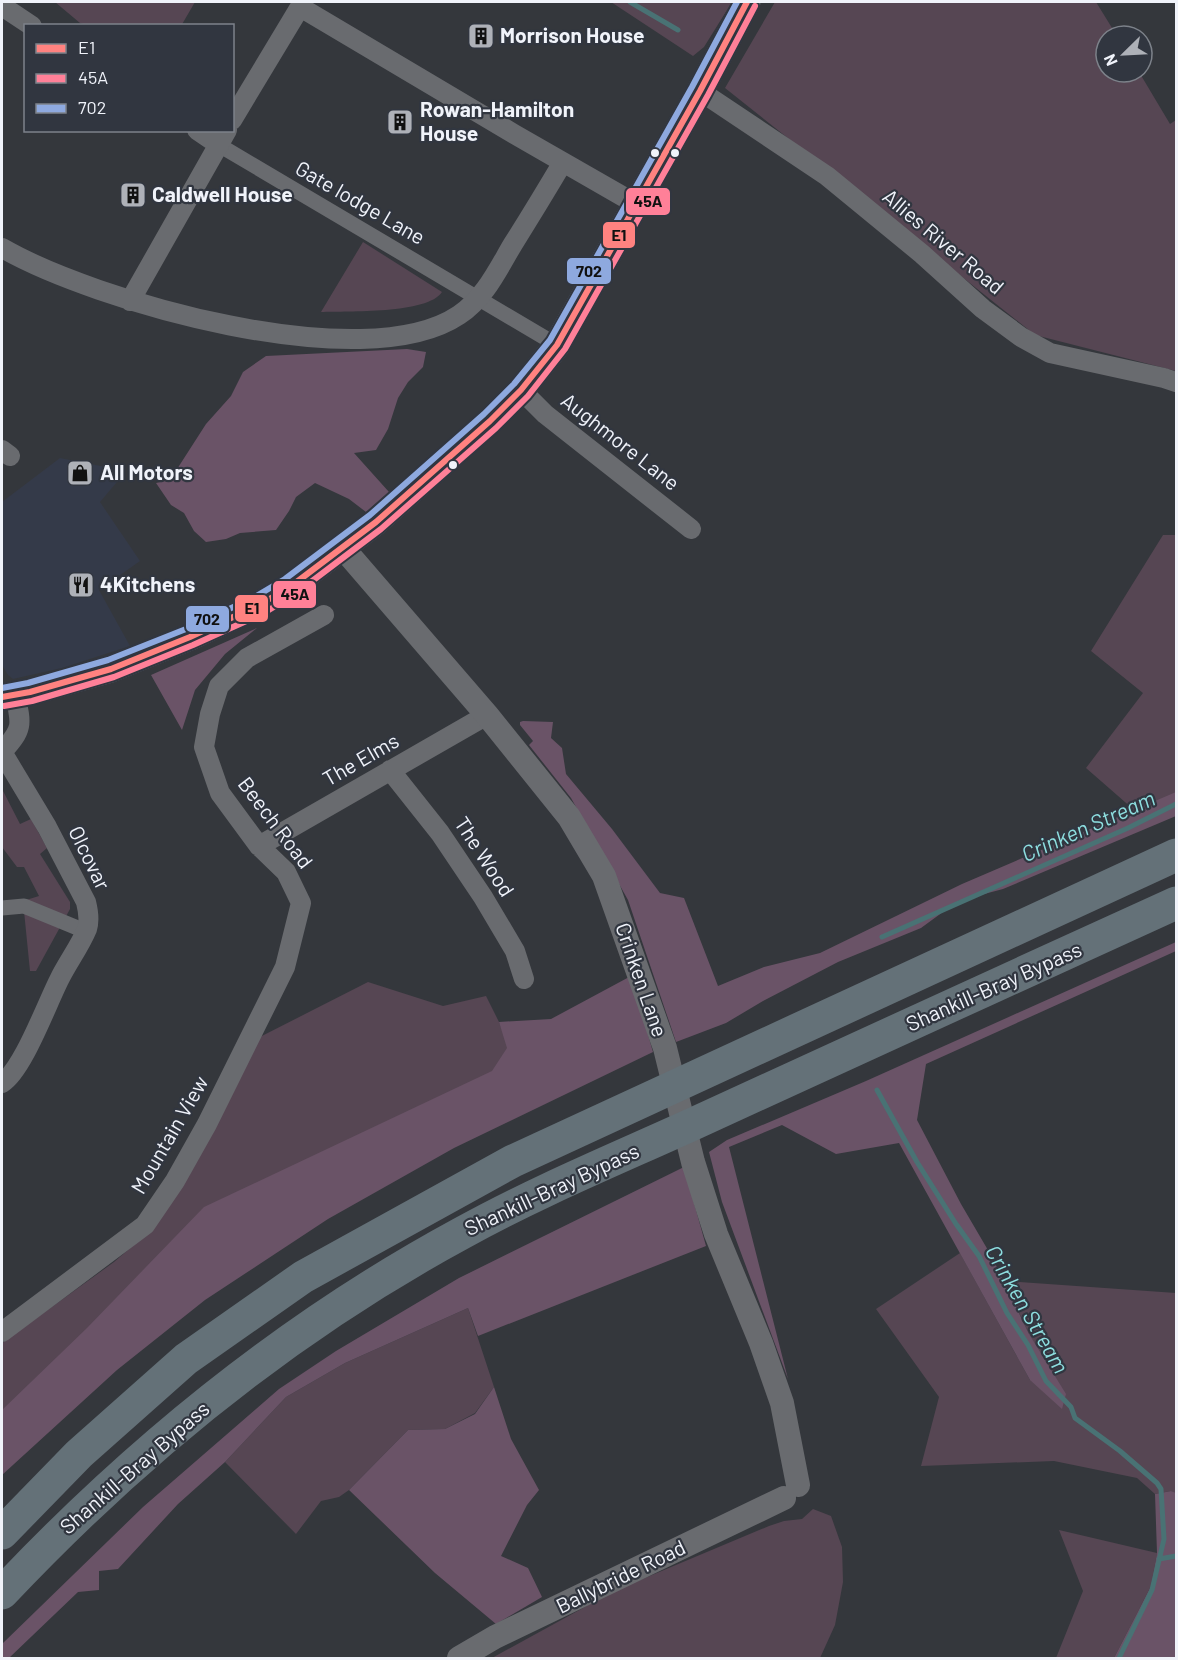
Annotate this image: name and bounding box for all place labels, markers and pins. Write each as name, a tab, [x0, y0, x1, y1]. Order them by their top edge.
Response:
building icon: Morrison House	[466, 21, 496, 51]
place label: Morrison House	[500, 22, 644, 47]
place label: Rowan-Hamilton House	[420, 96, 574, 145]
building icon: Rowan-Hamilton House	[385, 107, 415, 137]
unlabelled marker	[649, 147, 661, 159]
unlabelled marker	[669, 147, 681, 159]
building icon: Caldwell House	[118, 180, 148, 210]
place label: Caldwell House	[152, 181, 293, 206]
shop icon: All Motors	[65, 458, 95, 488]
place label: All Motors	[100, 459, 193, 484]
unlabelled marker	[447, 459, 459, 471]
restaurant icon: 4Kitchens	[66, 570, 96, 600]
place label: 4Kitchens	[100, 571, 195, 596]

